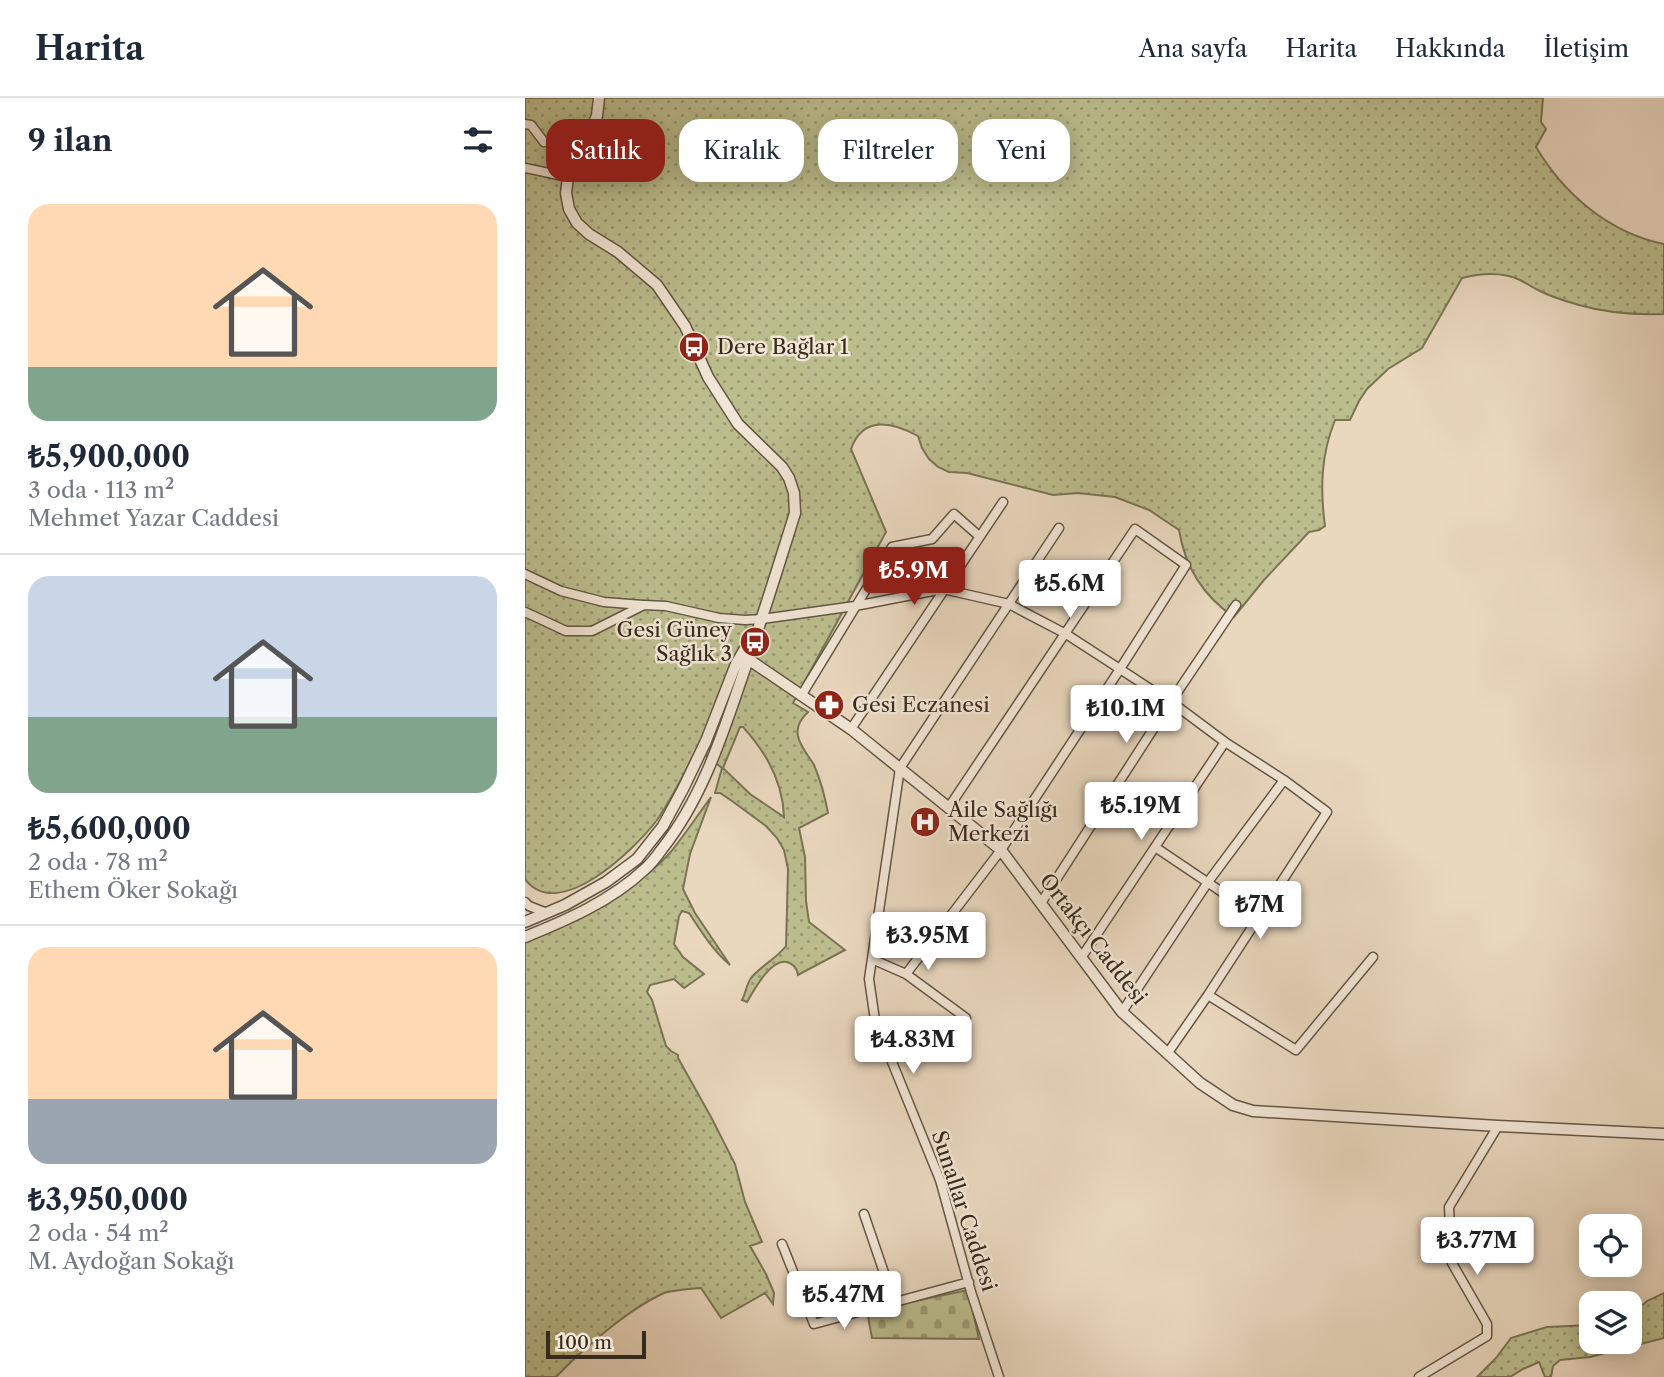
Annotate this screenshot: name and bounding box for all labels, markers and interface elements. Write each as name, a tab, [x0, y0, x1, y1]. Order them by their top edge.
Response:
text: Harita	[35, 28, 144, 69]
text: Ana sayfa	[1139, 34, 1248, 63]
text: Harita	[1286, 34, 1357, 63]
text: Hakkında	[1395, 34, 1505, 63]
text: İletişim	[1543, 34, 1629, 63]
chip: Satılık	[546, 119, 665, 182]
chip: Kiralık	[679, 119, 804, 182]
chip: Filtreler	[818, 119, 958, 182]
chip: Yeni	[972, 119, 1070, 182]
icon: filters	[459, 121, 497, 159]
text: 9 ilan	[28, 122, 113, 159]
icon: home	[200, 249, 326, 375]
bus stop icon: Dere Bağlar 1	[677, 330, 711, 364]
place label: Dere Bağlar 1	[717, 334, 849, 359]
text: ₺5,900,000	[28, 438, 190, 475]
text: 3 oda · 113 m²	[28, 476, 174, 504]
text: Mehmet Yazar Caddesi	[28, 504, 279, 532]
pin: ₺5.9M	[865, 547, 963, 607]
text: ₺5.9M	[879, 556, 949, 584]
pin: ₺5.6M	[1021, 560, 1119, 620]
text: ₺5.6M	[1035, 569, 1105, 597]
place label: Gesi Güney Sağlık 3	[616, 617, 732, 666]
icon: home	[200, 621, 326, 747]
bus stop icon: Gesi Güney Sağlık 3	[738, 625, 772, 659]
pin: ₺10.1M	[1069, 686, 1183, 745]
pharmacy icon: Gesi Eczanesi	[812, 688, 846, 722]
place label: Gesi Eczanesi	[852, 692, 990, 717]
text: ₺10.1M	[1087, 694, 1165, 722]
pin: ₺5.19M	[1084, 782, 1198, 842]
text: ₺5.19M	[1101, 791, 1181, 819]
place label: Aile Sağlığı Merkezi	[947, 797, 1058, 846]
hospital icon: Aile Sağlığı Merkezi	[908, 805, 942, 839]
text: ₺5,600,000	[28, 810, 191, 847]
text: 2 oda · 78 m²	[28, 848, 168, 876]
street label: Ortakçı Caddesi	[1034, 868, 1152, 1009]
text: Ethem Öker Sokağı	[28, 876, 238, 904]
pin: ₺7M	[1226, 882, 1294, 941]
text: ₺7M	[1235, 890, 1285, 918]
pin: ₺3.95M	[871, 912, 985, 972]
text: ₺3.95M	[887, 921, 969, 949]
icon: home	[200, 992, 326, 1118]
pin: ₺4.83M	[856, 1016, 970, 1076]
text: ₺4.83M	[871, 1025, 955, 1053]
street label: Sunallar Caddesi	[927, 1127, 1002, 1294]
text: ₺3,950,000	[28, 1181, 188, 1218]
map controls	[1579, 1214, 1642, 1354]
button: locate	[1579, 1214, 1642, 1277]
pin: ₺3.77M	[1420, 1218, 1534, 1277]
text: 2 oda · 54 m²	[28, 1219, 169, 1247]
text: ₺3.77M	[1437, 1226, 1517, 1254]
text: M. Aydoğan Sokağı	[28, 1247, 235, 1275]
pin: ₺5.47M	[787, 1272, 901, 1331]
text: ₺5.47M	[803, 1280, 885, 1308]
button: layers	[1579, 1291, 1642, 1354]
scale bar	[546, 1328, 646, 1360]
text: 100 m	[557, 1331, 612, 1354]

